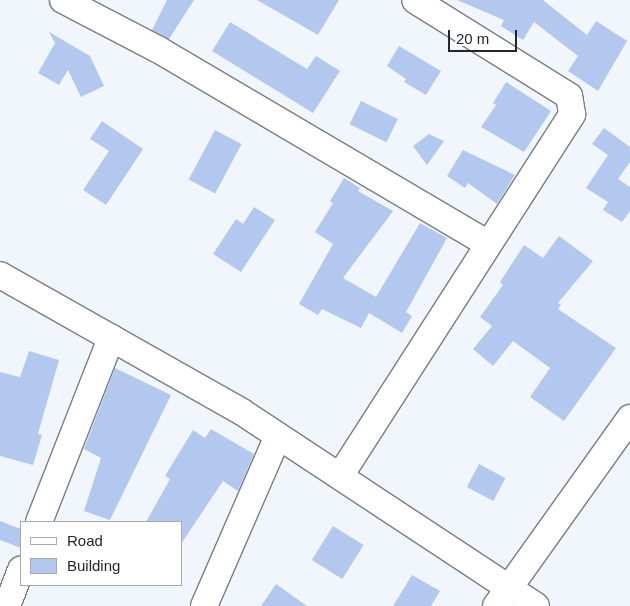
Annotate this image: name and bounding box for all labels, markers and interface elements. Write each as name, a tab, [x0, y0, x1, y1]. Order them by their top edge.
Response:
scale bar	[450, 20, 519, 52]
text: 20 m	[456, 30, 489, 47]
legend	[20, 521, 182, 586]
text: Road	[67, 532, 103, 549]
text: Building	[67, 557, 120, 574]

